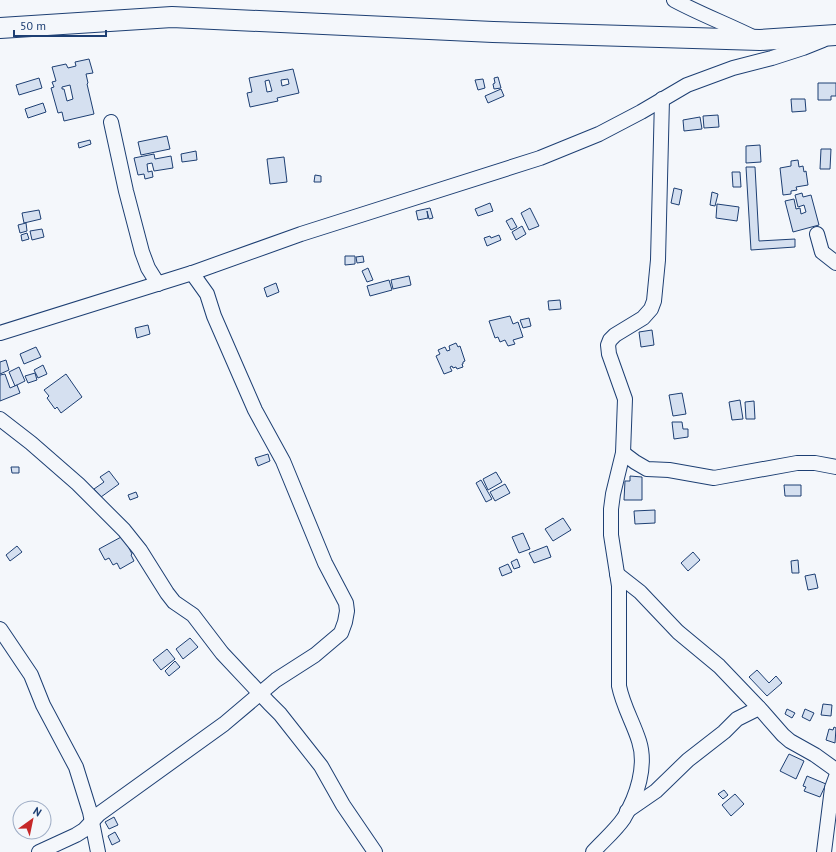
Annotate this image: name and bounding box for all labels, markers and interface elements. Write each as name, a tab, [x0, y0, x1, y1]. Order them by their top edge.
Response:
scale bar	[14, 12, 106, 38]
text: 50 m	[20, 18, 46, 33]
north arrow	[12, 800, 52, 840]
text: N	[31, 804, 44, 819]

